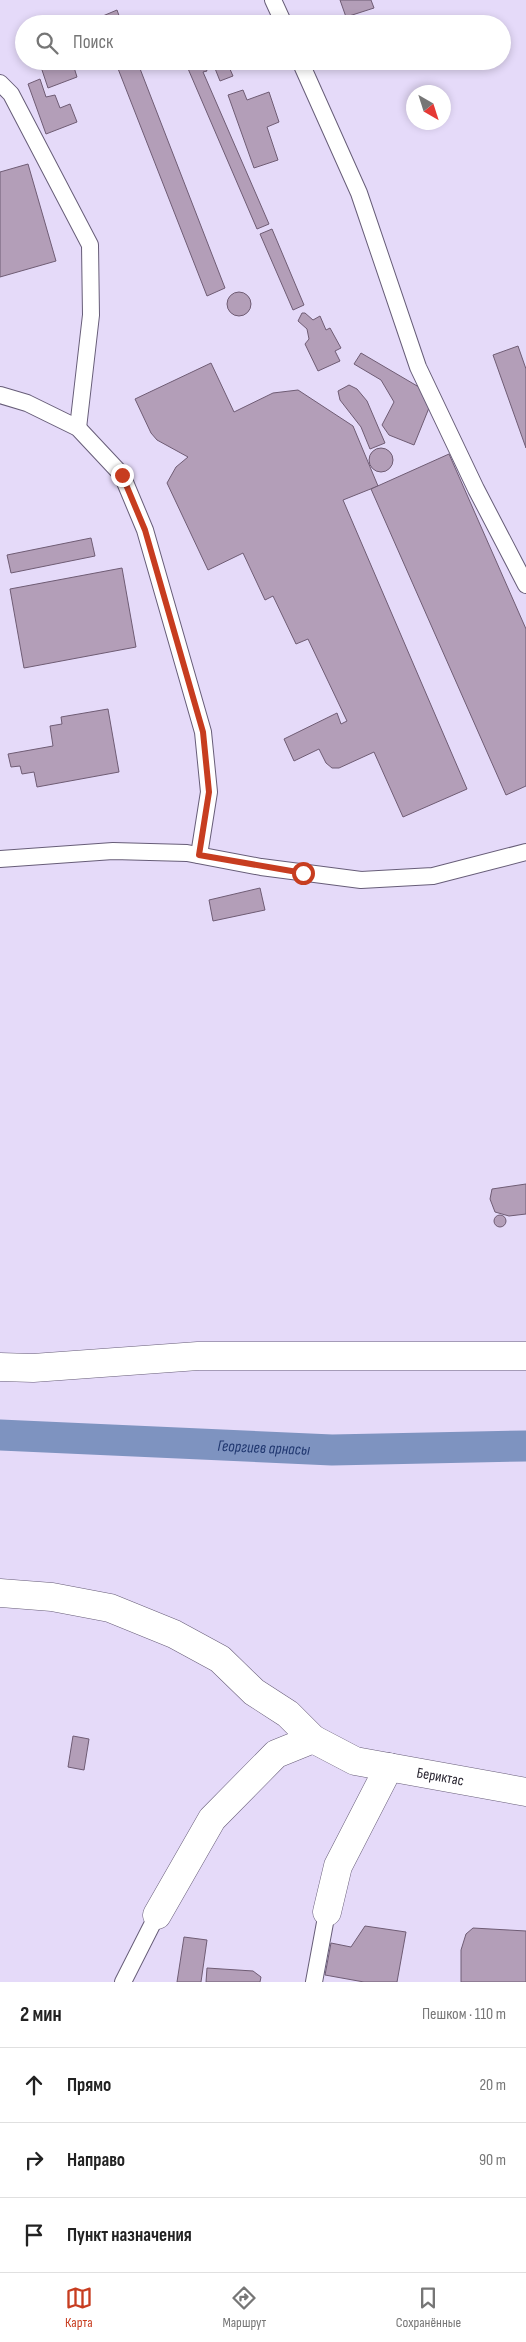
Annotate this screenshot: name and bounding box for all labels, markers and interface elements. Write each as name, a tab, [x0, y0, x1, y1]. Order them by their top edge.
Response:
search box	[15, 15, 511, 70]
icon: search	[33, 29, 61, 57]
text: Поиск	[73, 31, 113, 54]
north arrow	[406, 85, 451, 130]
route end	[111, 464, 134, 487]
route start	[292, 862, 315, 885]
water label: Георгиев арнасы	[217, 1437, 310, 1460]
street label: Бериктас	[415, 1763, 465, 1791]
text: 2 мин	[20, 2002, 62, 2027]
text: Пешком · 110 m	[422, 2005, 506, 2024]
icon: ahead	[20, 2071, 48, 2099]
text: Прямо	[67, 2074, 111, 2097]
text: 20 m	[479, 2076, 506, 2095]
icon: right	[20, 2146, 48, 2174]
text: Направо	[67, 2149, 125, 2172]
text: 90 m	[479, 2151, 506, 2170]
icon: arrive	[20, 2221, 48, 2249]
text: Пункт назначения	[67, 2224, 192, 2247]
tab: Карта	[65, 2284, 93, 2331]
tab: Маршрут	[222, 2284, 266, 2331]
tab: Сохранённые	[396, 2284, 461, 2331]

